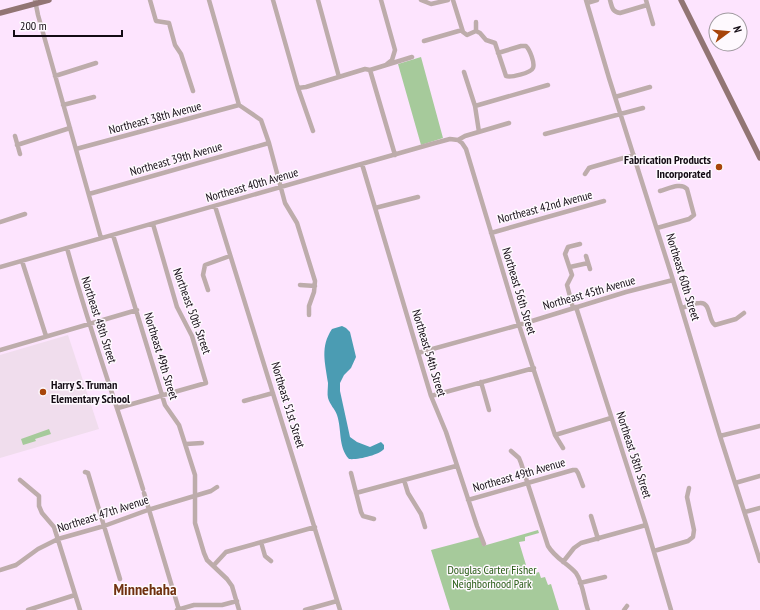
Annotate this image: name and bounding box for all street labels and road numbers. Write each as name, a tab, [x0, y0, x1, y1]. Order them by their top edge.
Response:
street label: Northeast 38th Avenue	[107, 98, 203, 137]
street label: Northeast 39th Avenue	[128, 138, 224, 179]
street label: Northeast 40th Avenue	[204, 164, 300, 205]
street label: Northeast 42nd Avenue	[496, 187, 594, 226]
street label: Northeast 60th Street	[663, 232, 704, 323]
street label: Northeast 56th Street	[499, 246, 540, 337]
street label: Northeast 50th Street	[170, 266, 215, 356]
street label: Northeast 45th Avenue	[541, 272, 637, 313]
street label: Northeast 48th Street	[78, 275, 121, 366]
street label: Northeast 54th Street	[409, 308, 450, 399]
street label: Northeast 49th Street	[141, 311, 182, 402]
street label: Northeast 51st Street	[268, 360, 309, 450]
street label: Northeast 58th Street	[613, 410, 656, 501]
street label: Northeast 49th Avenue	[471, 454, 567, 495]
street label: Northeast 47th Avenue	[55, 492, 151, 535]

